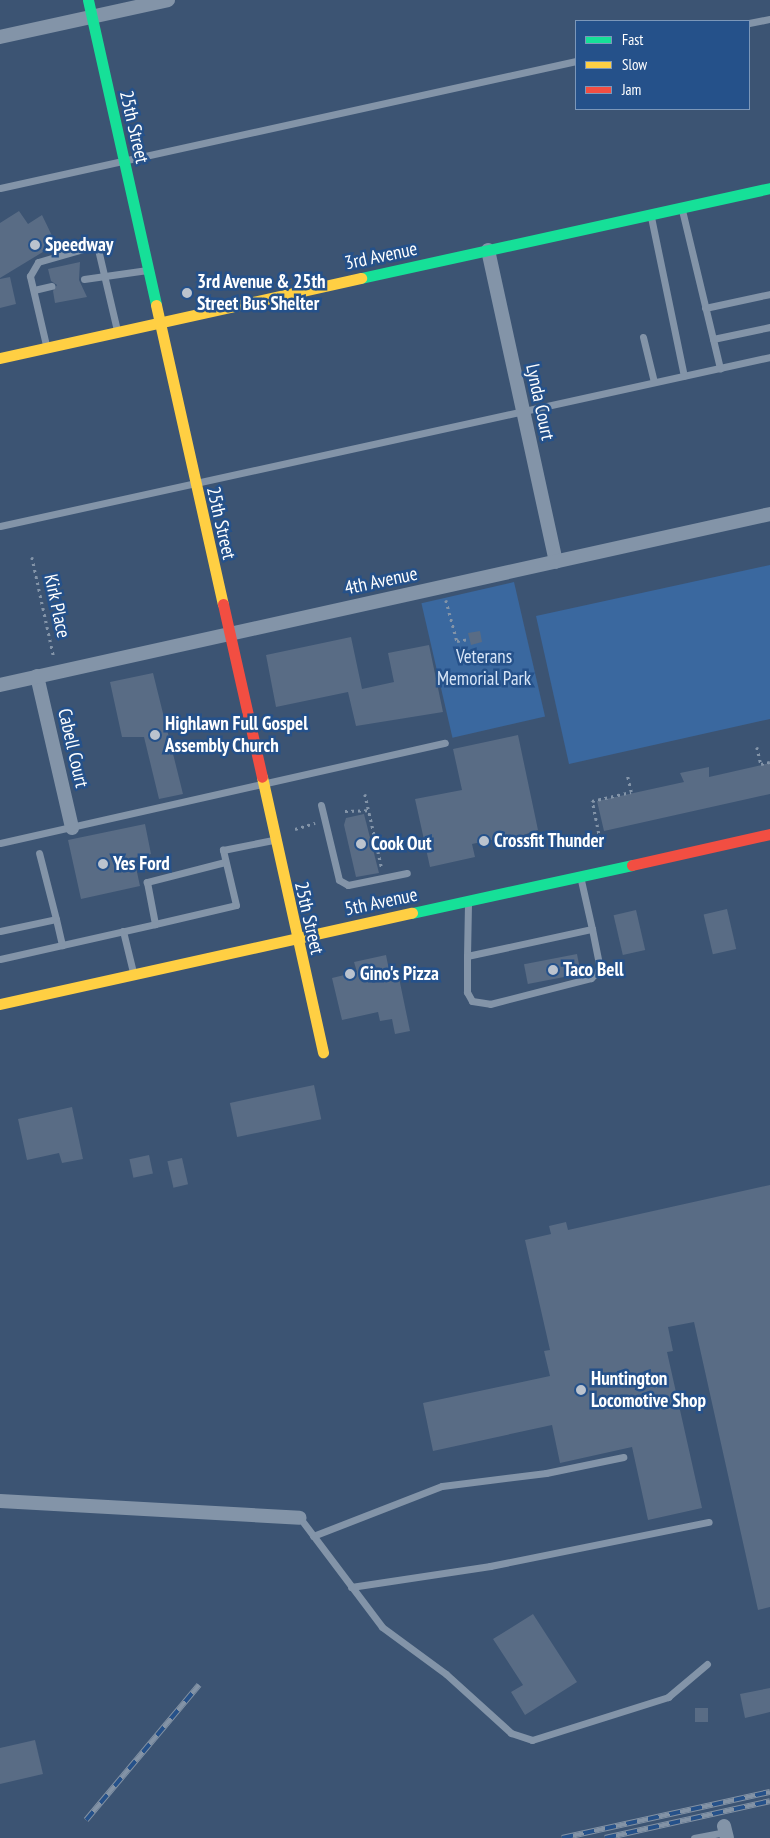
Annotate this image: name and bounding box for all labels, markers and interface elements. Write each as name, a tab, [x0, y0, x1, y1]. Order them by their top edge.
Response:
legend	[575, 20, 750, 110]
text: Fast	[622, 30, 643, 49]
text: Slow	[622, 55, 647, 74]
text: Jam	[622, 80, 641, 99]
street label: 25th Street	[115, 88, 153, 166]
place label: Speedway	[45, 234, 113, 256]
street label: 3rd Avenue	[342, 237, 420, 275]
marker: Speedway	[29, 239, 41, 251]
place label: 3rd Avenue & 25th Street Bus Shelter	[197, 271, 326, 315]
marker: 3rd Avenue & 25th Street Bus Shelter	[181, 287, 193, 299]
street label: Lynda Court	[521, 362, 559, 442]
street label: 25th Street	[202, 484, 240, 562]
street label: 4th Avenue	[342, 562, 420, 600]
street label: Kirk Place	[39, 572, 75, 640]
park label: Veterans Memorial Park	[437, 646, 531, 690]
street label: Cabell Court	[53, 706, 93, 790]
place label: Highlawn Full Gospel Assembly Church	[165, 713, 308, 757]
marker: Highlawn Full Gospel Assembly Church	[149, 729, 161, 741]
place label: Crossfit Thunder	[494, 830, 605, 852]
place label: Cook Out	[371, 833, 432, 855]
marker: Crossfit Thunder	[478, 835, 490, 847]
marker: Cook Out	[355, 838, 367, 850]
place label: Yes Ford	[113, 853, 170, 875]
marker: Yes Ford	[97, 858, 109, 870]
street label: 25th Street	[290, 879, 328, 957]
street label: 5th Avenue	[342, 883, 420, 921]
place label: Taco Bell	[563, 959, 624, 981]
place label: Gino's Pizza	[360, 963, 439, 985]
marker: Taco Bell	[547, 964, 559, 976]
marker: Gino's Pizza	[344, 968, 356, 980]
place label: Huntington Locomotive Shop	[591, 1368, 706, 1412]
marker: Huntington Locomotive Shop	[575, 1384, 587, 1396]

